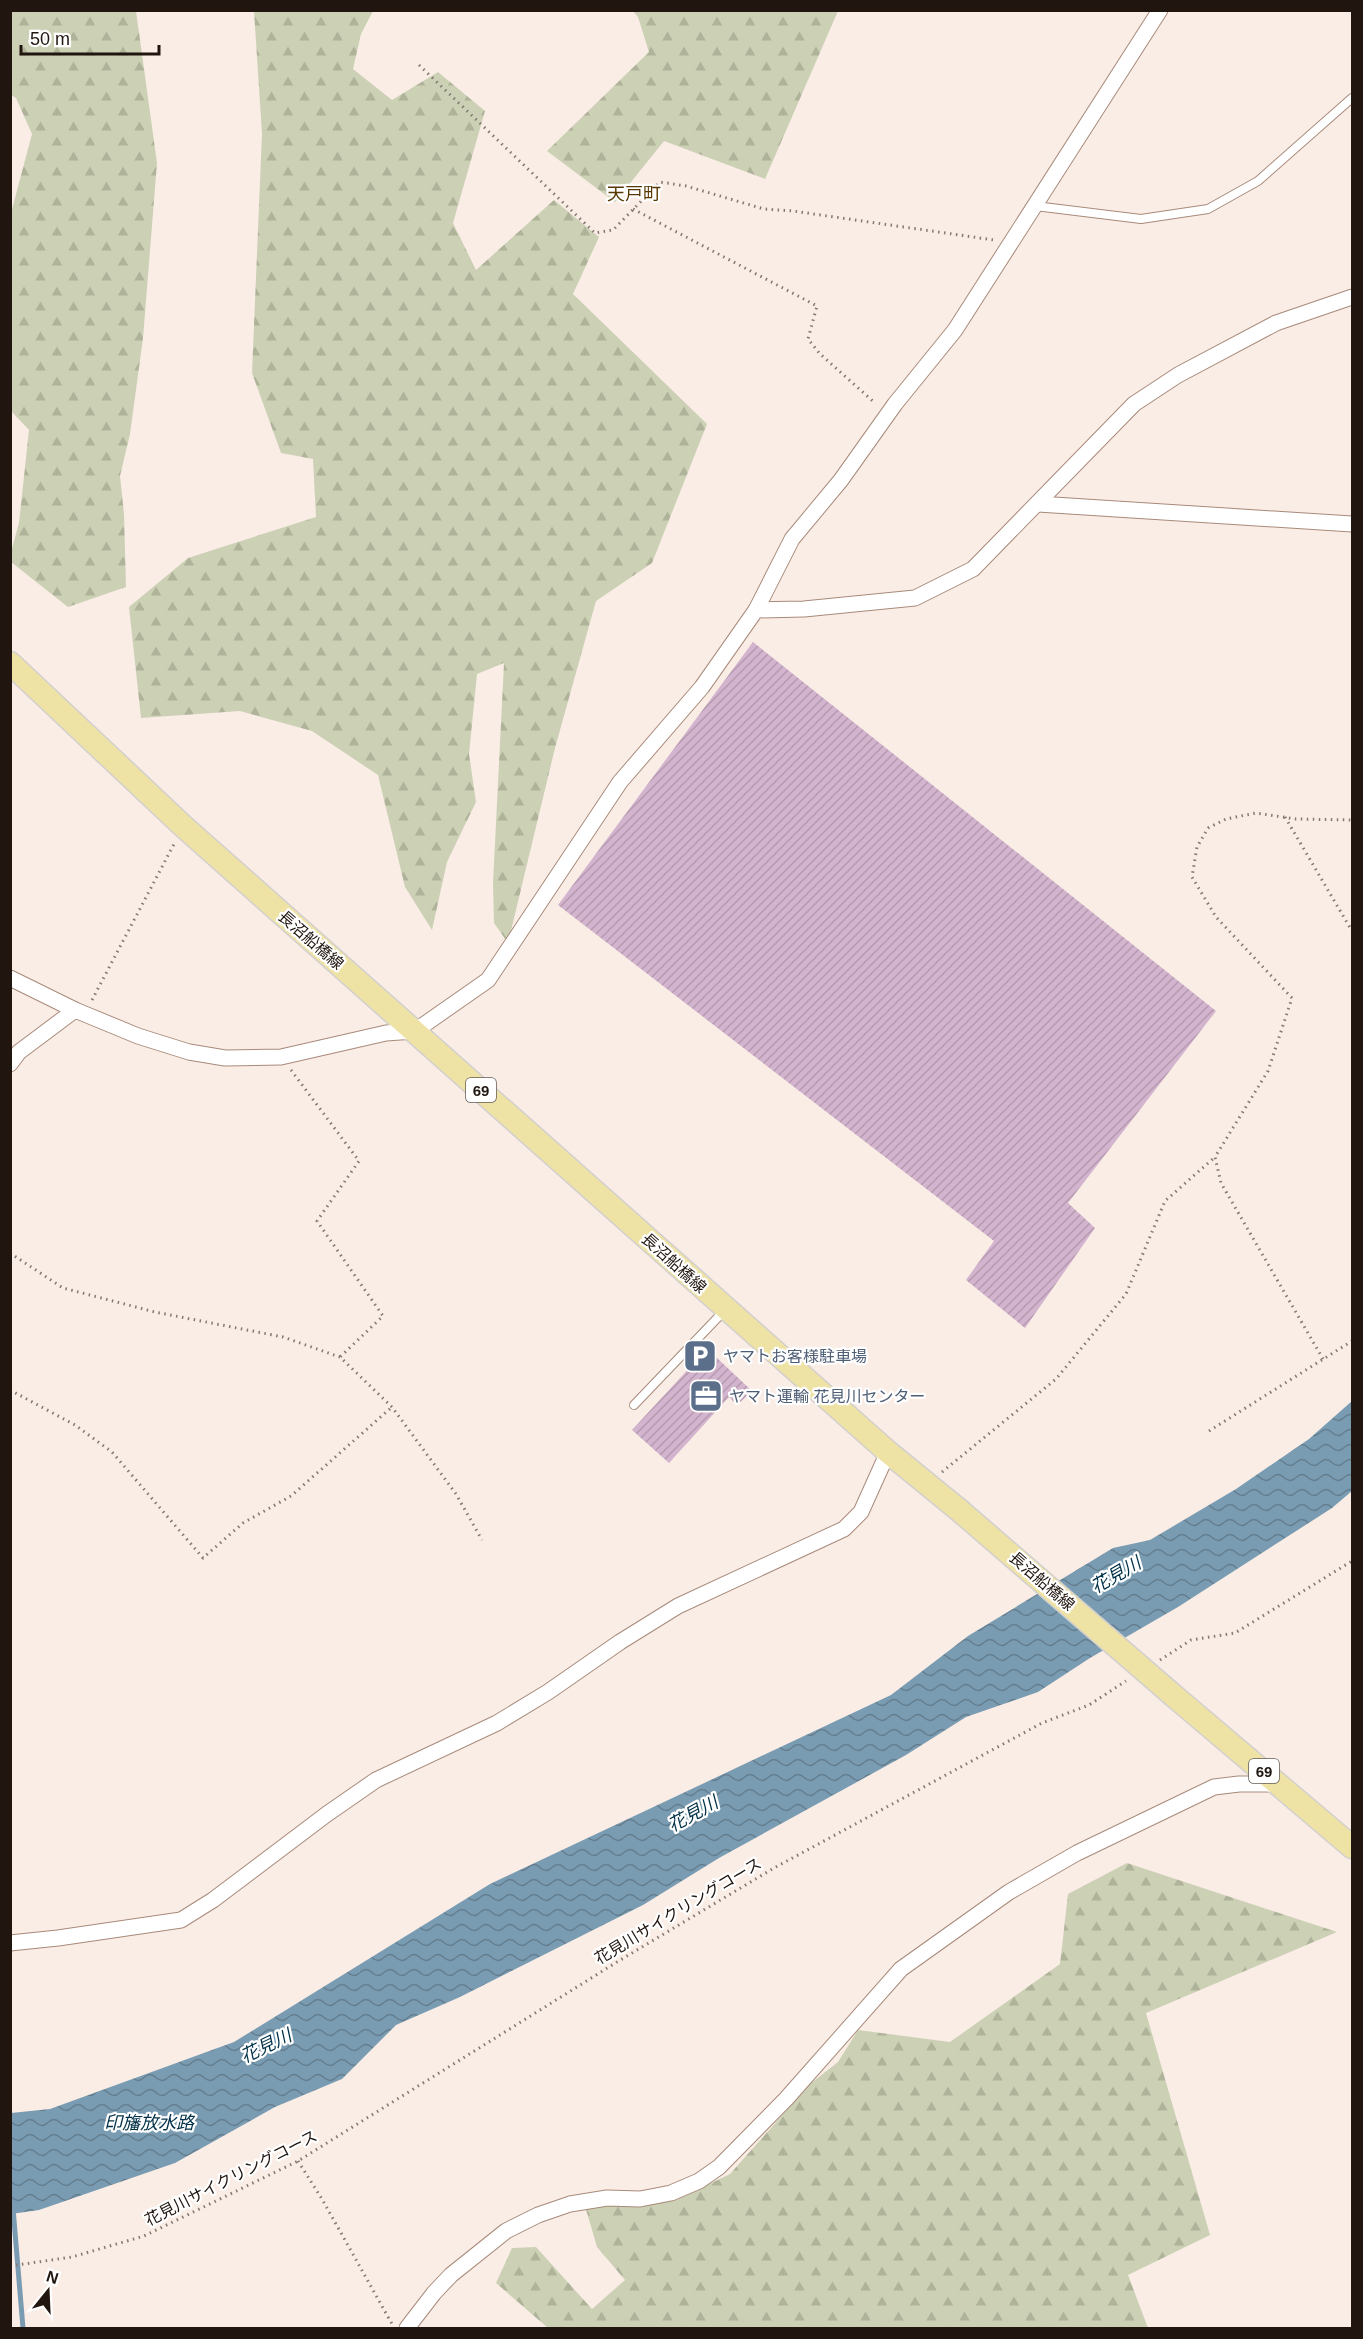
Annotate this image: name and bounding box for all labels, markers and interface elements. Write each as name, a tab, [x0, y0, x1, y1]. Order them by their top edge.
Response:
scale bar	[21, 18, 159, 56]
text: 50 m	[30, 29, 70, 49]
district label: 天戸町	[607, 184, 661, 204]
street label: 長沼船橋線	[275, 907, 347, 973]
road number: 69	[466, 1078, 496, 1102]
street label: 長沼船橋線	[639, 1230, 709, 1296]
parking icon: ヤマトお客様駐車場	[682, 1338, 718, 1374]
place label: ヤマトお客様駐車場	[723, 1348, 867, 1365]
office icon: ヤマト運輸 花見川センター	[688, 1378, 724, 1414]
place label: ヤマト運輸 花見川センター	[729, 1388, 925, 1405]
street label: 長沼船橋線	[1006, 1548, 1078, 1614]
water label: 花見川	[1088, 1552, 1146, 1597]
road number: 69	[1249, 1759, 1279, 1783]
water label: 花見川	[665, 1791, 723, 1836]
street label: 花見川サイクリングコース	[592, 1855, 764, 1967]
water label: 花見川	[237, 2024, 296, 2067]
water label: 印旛放水路	[104, 2113, 196, 2133]
street label: 花見川サイクリングコース	[142, 2127, 320, 2229]
north arrow	[18, 2261, 78, 2321]
text: N	[44, 2267, 61, 2287]

